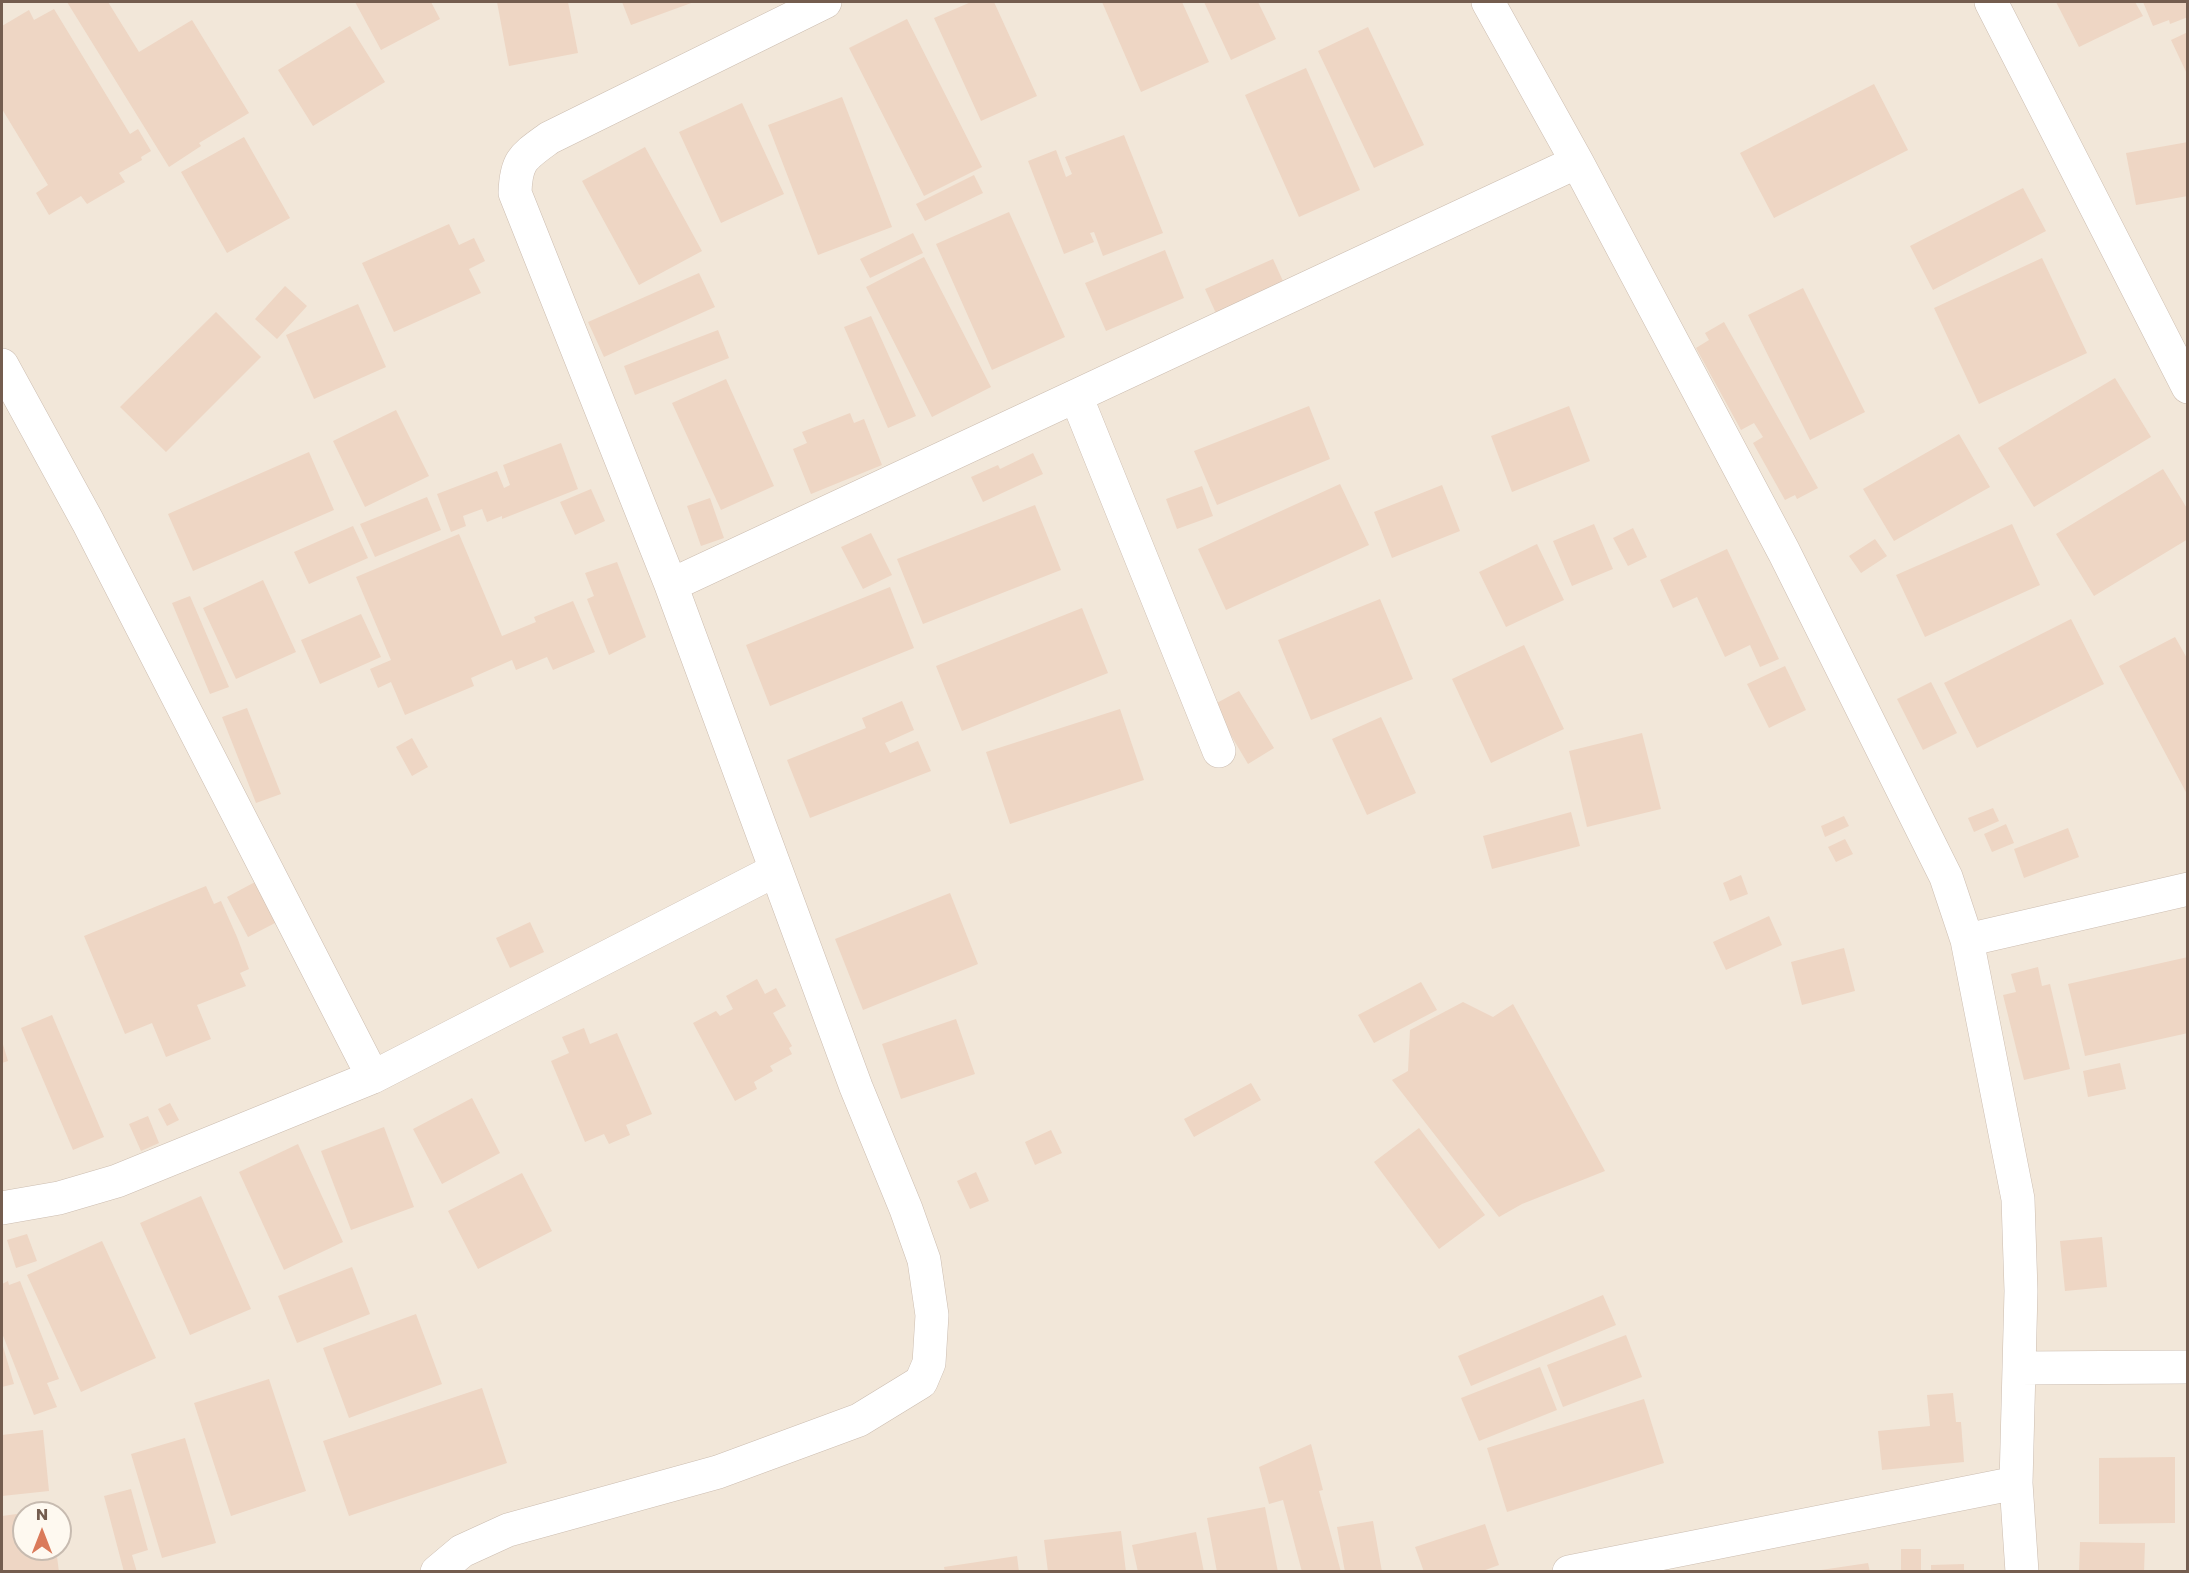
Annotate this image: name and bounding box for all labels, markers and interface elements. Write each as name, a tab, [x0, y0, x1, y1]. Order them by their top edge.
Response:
north arrow	[12, 1501, 72, 1561]
text: N	[36, 1503, 48, 1526]

